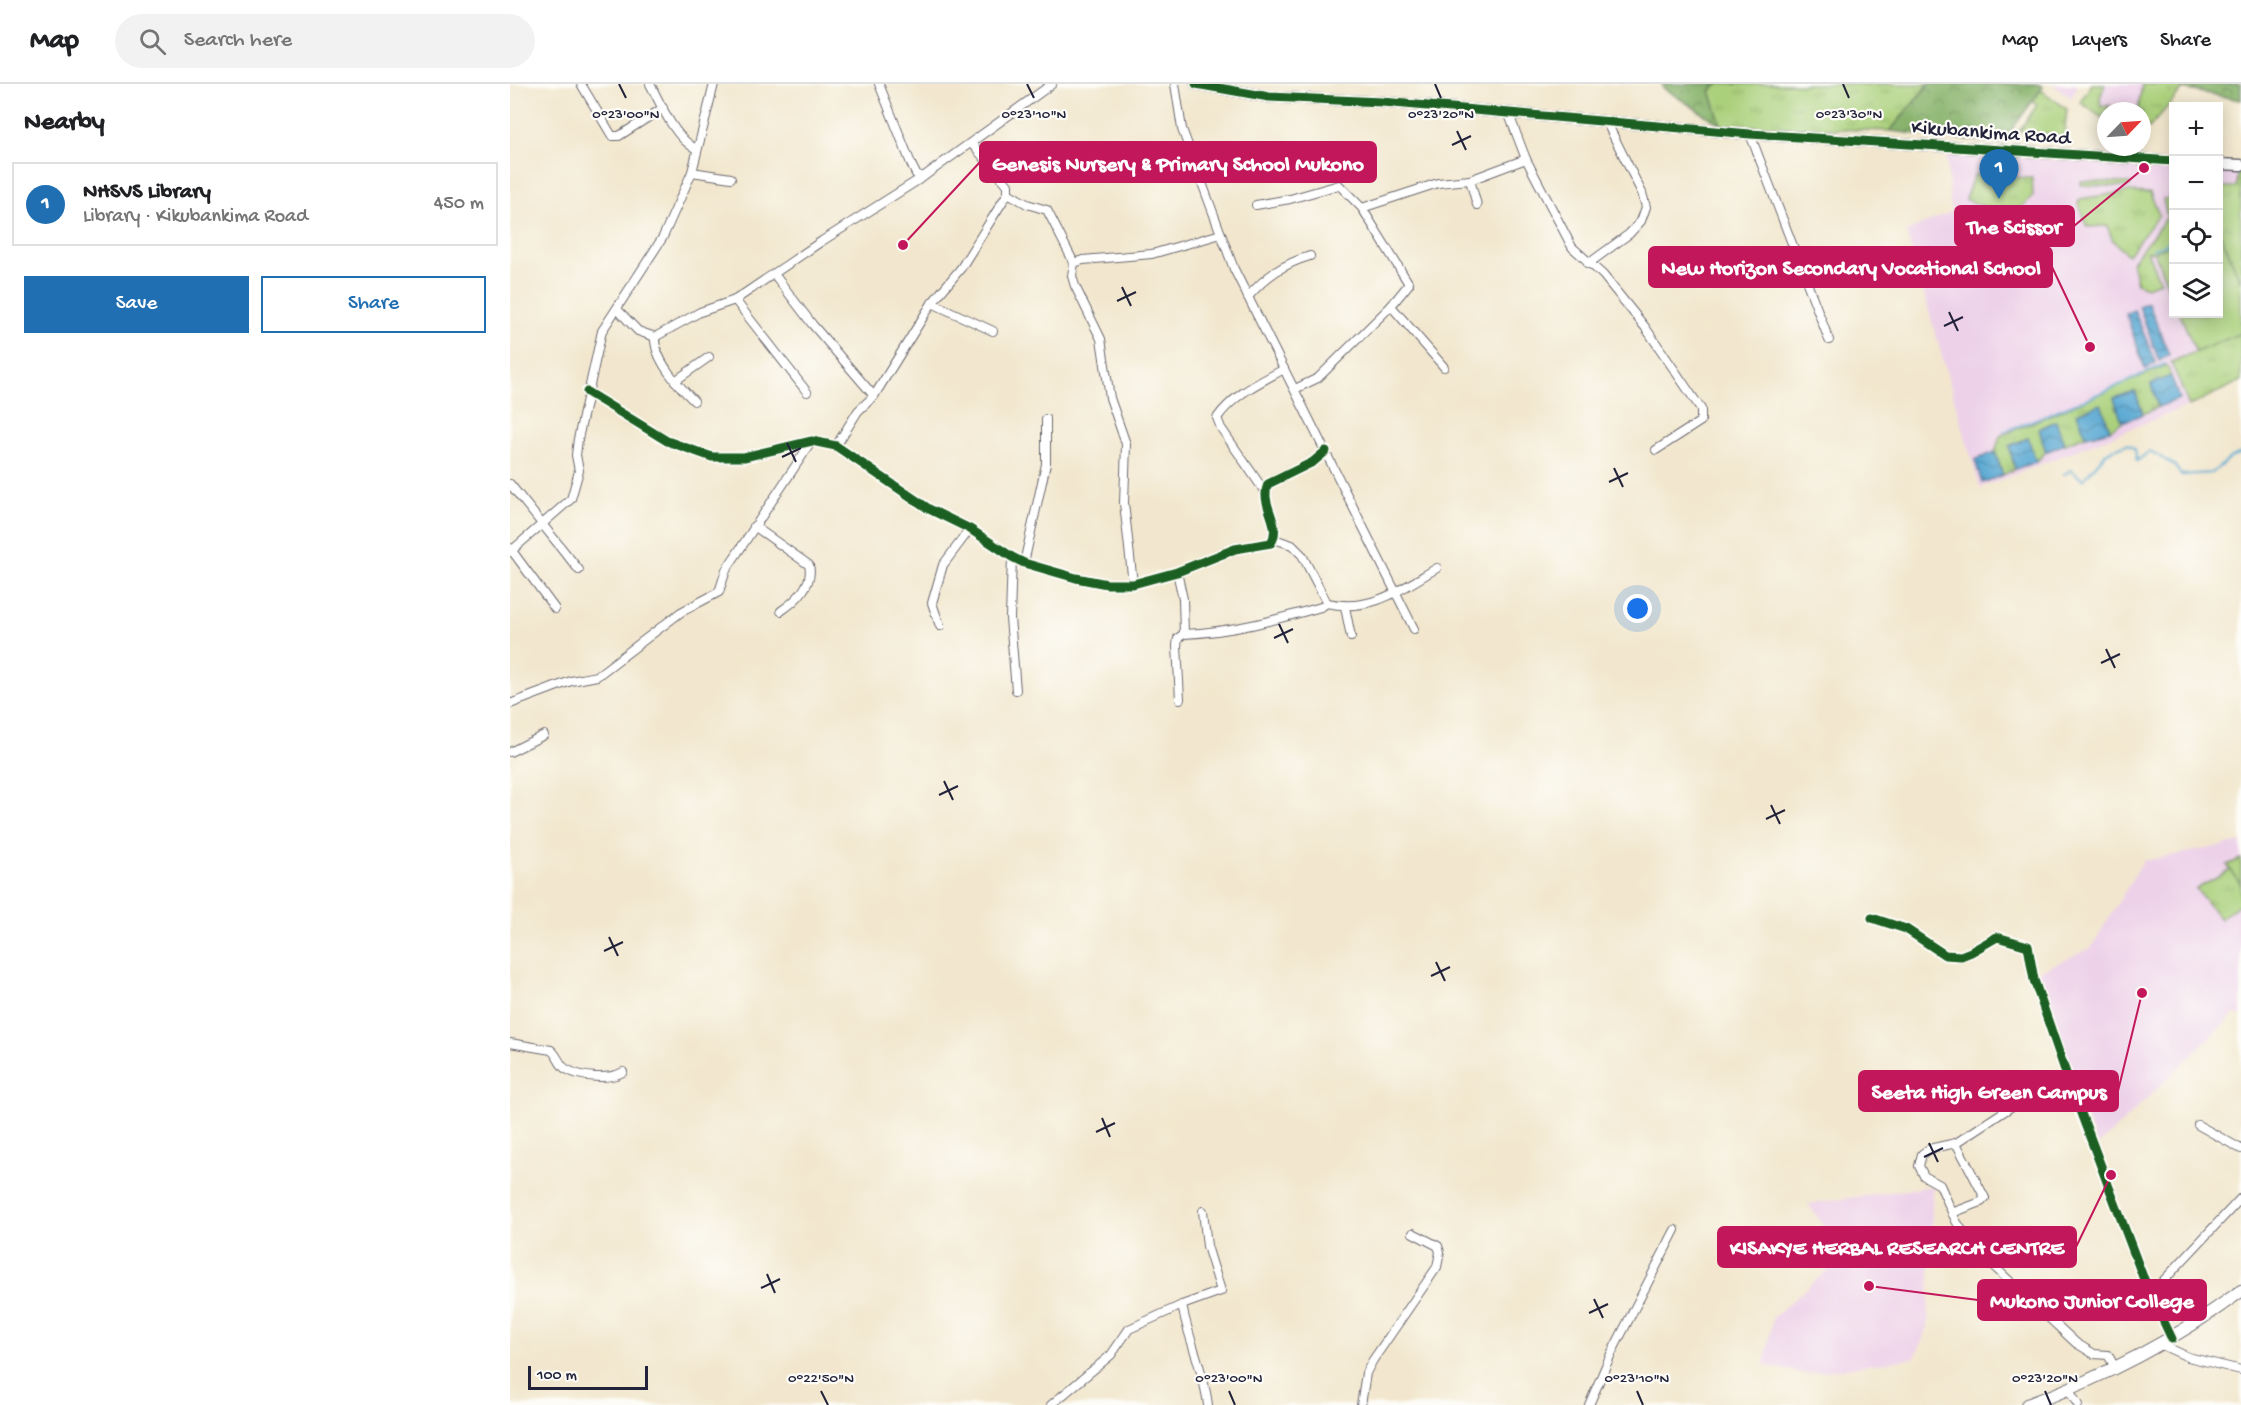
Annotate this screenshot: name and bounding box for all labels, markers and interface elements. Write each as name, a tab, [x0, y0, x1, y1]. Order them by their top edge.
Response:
search box	[115, 14, 535, 68]
text: Map	[30, 25, 79, 58]
icon: search	[136, 25, 169, 58]
text: Search here	[184, 28, 292, 54]
text: Map	[2002, 29, 2038, 54]
text: Layers	[2071, 29, 2127, 54]
text: Share	[2160, 29, 2211, 54]
north arrow	[2097, 102, 2151, 156]
map controls	[2169, 102, 2223, 318]
button: +	[2169, 102, 2223, 156]
text: 0°23'00"N	[592, 106, 660, 124]
text: 0°23'10"N	[1002, 106, 1067, 124]
text: 0°23'20"N	[1408, 106, 1474, 124]
text: 0°23'30"N	[1816, 106, 1882, 124]
text: Nearby	[24, 108, 105, 139]
street label: Kikubankima Road	[1910, 116, 2073, 153]
callout: Genesis Nursery & Primary School Mukono	[980, 142, 1376, 182]
pin: 1	[1980, 150, 2018, 199]
text: Genesis Nursery & Primary School Mukono	[992, 153, 1364, 179]
button: −	[2169, 156, 2223, 210]
text: NHSVS Library	[83, 180, 211, 206]
text: 1	[41, 193, 50, 216]
text: 450 m	[434, 193, 484, 216]
text: Library · Kikubankima Road	[83, 206, 308, 229]
callout: The Scissor	[1955, 206, 2074, 246]
button: locate	[2169, 210, 2223, 264]
text: The Scissor	[1965, 216, 2064, 242]
callout: New Horizon Secondary Vocational School	[1649, 247, 2052, 287]
text: New Horizon Secondary Vocational School	[1661, 257, 2041, 283]
button: layers	[2169, 264, 2223, 318]
button: Save	[24, 276, 249, 333]
button: Share	[261, 276, 486, 333]
your location	[1623, 594, 1652, 623]
callout: Seeta High Green Campus	[1859, 1071, 2118, 1111]
text: Seeta High Green Campus	[1871, 1081, 2109, 1107]
callout: KISAKYE HERBAL RESEARCH CENTRE	[1718, 1227, 2076, 1267]
text: KISAKYE HERBAL RESEARCH CENTRE	[1729, 1237, 2065, 1263]
callout: Mukono Junior College	[1978, 1280, 2206, 1320]
text: Mukono Junior College	[1990, 1290, 2195, 1316]
scale bar	[528, 1363, 648, 1390]
text: 100 m	[537, 1367, 577, 1386]
text: 0°22'50"N	[788, 1370, 854, 1388]
text: 0°23'00"N	[1195, 1370, 1263, 1388]
text: 0°23'10"N	[1605, 1370, 1670, 1388]
text: 0°23'20"N	[2012, 1370, 2078, 1388]

